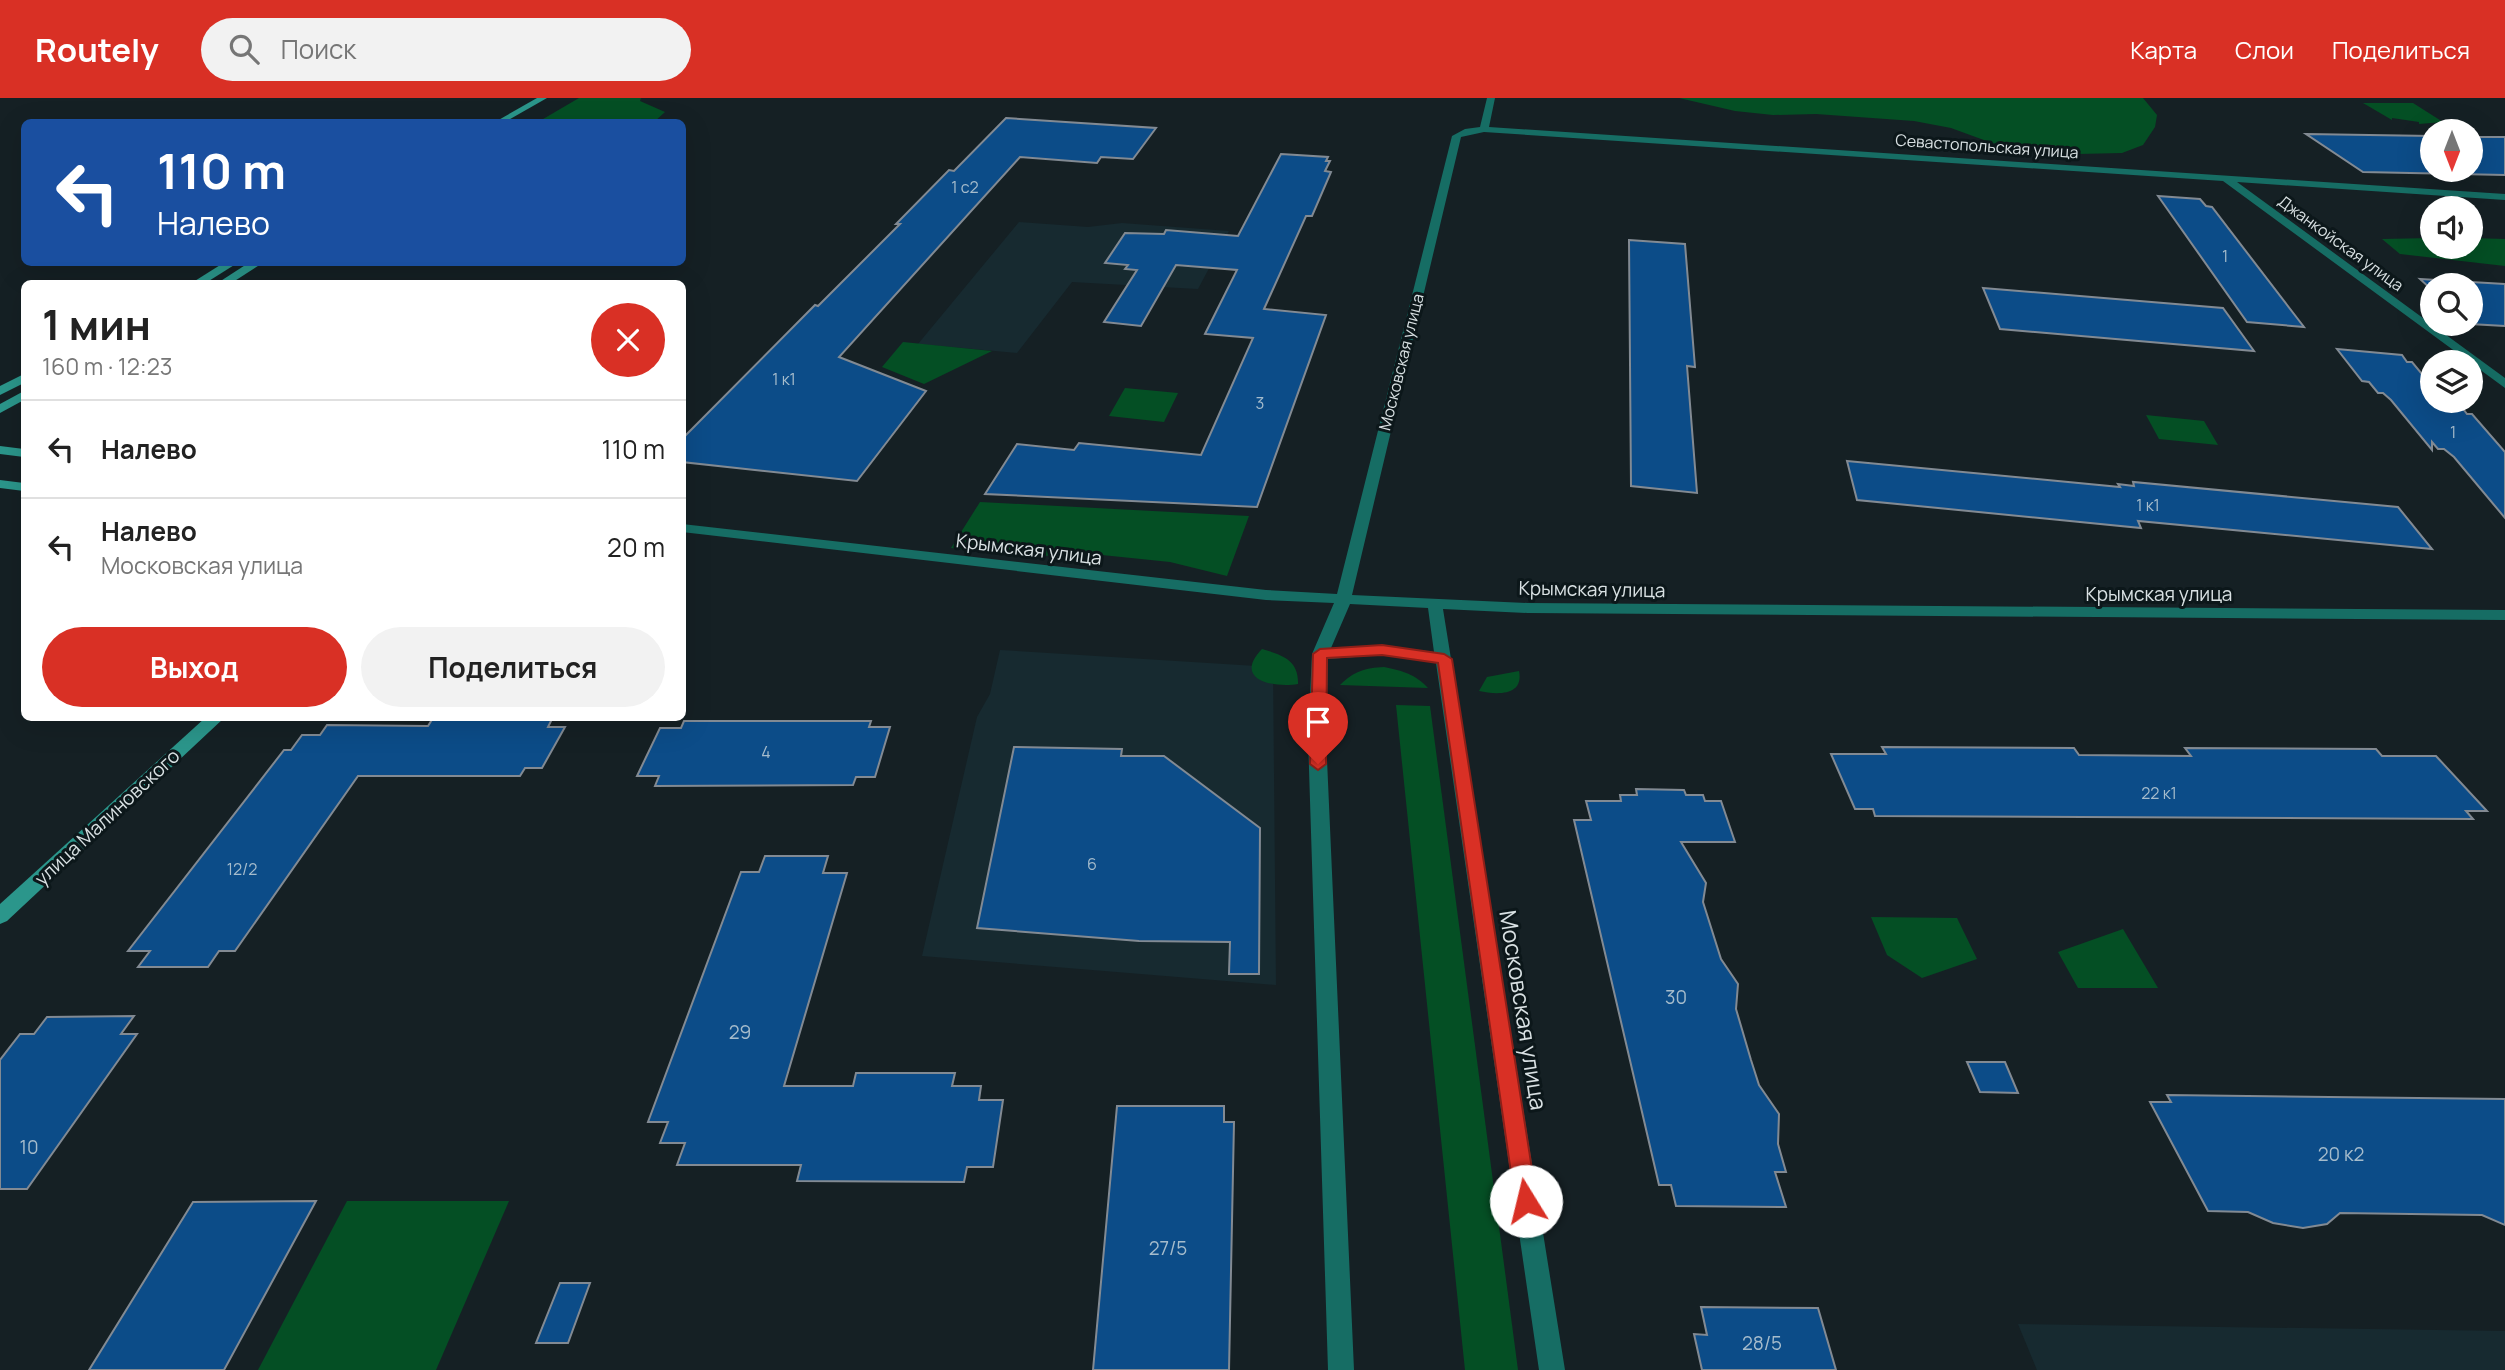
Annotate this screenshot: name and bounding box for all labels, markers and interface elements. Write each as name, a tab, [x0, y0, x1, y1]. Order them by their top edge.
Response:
search box	[201, 18, 691, 81]
text: Routely	[35, 27, 159, 72]
icon: search	[225, 30, 263, 68]
text: Поиск	[281, 31, 356, 67]
text: Карта	[2130, 33, 2197, 66]
text: Слои	[2235, 33, 2294, 66]
text: Поделиться	[2332, 33, 2470, 66]
north arrow	[2420, 119, 2483, 182]
map controls	[2420, 119, 2483, 413]
street label: Севастопольская улица	[1895, 129, 2079, 163]
text: 110 m	[157, 137, 286, 204]
icon: left	[42, 147, 133, 238]
house number: 1 с2	[951, 176, 979, 198]
street label: Джанкойская улица	[2274, 190, 2408, 296]
button: sound	[2420, 196, 2483, 259]
text: Налево	[157, 201, 270, 245]
house number: 1	[2222, 245, 2228, 267]
button: search	[2420, 273, 2483, 336]
street label: Московская улица	[1373, 291, 1429, 433]
text: 1 мин	[42, 295, 151, 353]
button: close	[591, 303, 665, 377]
text: 160 m · 12:23	[42, 350, 173, 382]
button: layers	[2420, 350, 2483, 413]
house number: 1 к1	[772, 368, 796, 390]
house number: 3	[1256, 392, 1264, 414]
house number: 1	[2450, 421, 2456, 443]
icon: left	[42, 430, 80, 468]
text: Налево	[101, 431, 197, 467]
text: 110 m	[602, 431, 665, 467]
house number: 1 к1	[2136, 494, 2160, 516]
text: Налево	[101, 513, 197, 549]
street label: Крымская улица	[955, 527, 1103, 571]
icon: left	[42, 528, 80, 566]
text: 20 m	[607, 529, 665, 565]
text: Московская улица	[101, 549, 303, 581]
street label: Крымская улица	[1518, 575, 1666, 603]
street label: Крымская улица	[2086, 581, 2232, 607]
button: Выход	[42, 627, 347, 707]
button: Поделиться	[361, 627, 665, 707]
pin	[1288, 692, 1348, 764]
icon: arrive	[1299, 703, 1337, 741]
house number: 4	[761, 741, 771, 763]
street label: улица Малиновского	[29, 743, 185, 891]
house number: 22 к1	[2141, 782, 2177, 804]
house number: 6	[1087, 853, 1097, 875]
house number: 12/2	[227, 858, 257, 880]
street label: Московская улица	[1492, 908, 1556, 1112]
house number: 30	[1665, 984, 1687, 1010]
house number: 29	[729, 1019, 751, 1045]
house number: 10	[19, 1134, 39, 1160]
house number: 20 к2	[2318, 1141, 2364, 1167]
position arrow	[1489, 1164, 1563, 1238]
house number: 27/5	[1149, 1235, 1187, 1261]
house number: 28/5	[1742, 1330, 1782, 1356]

